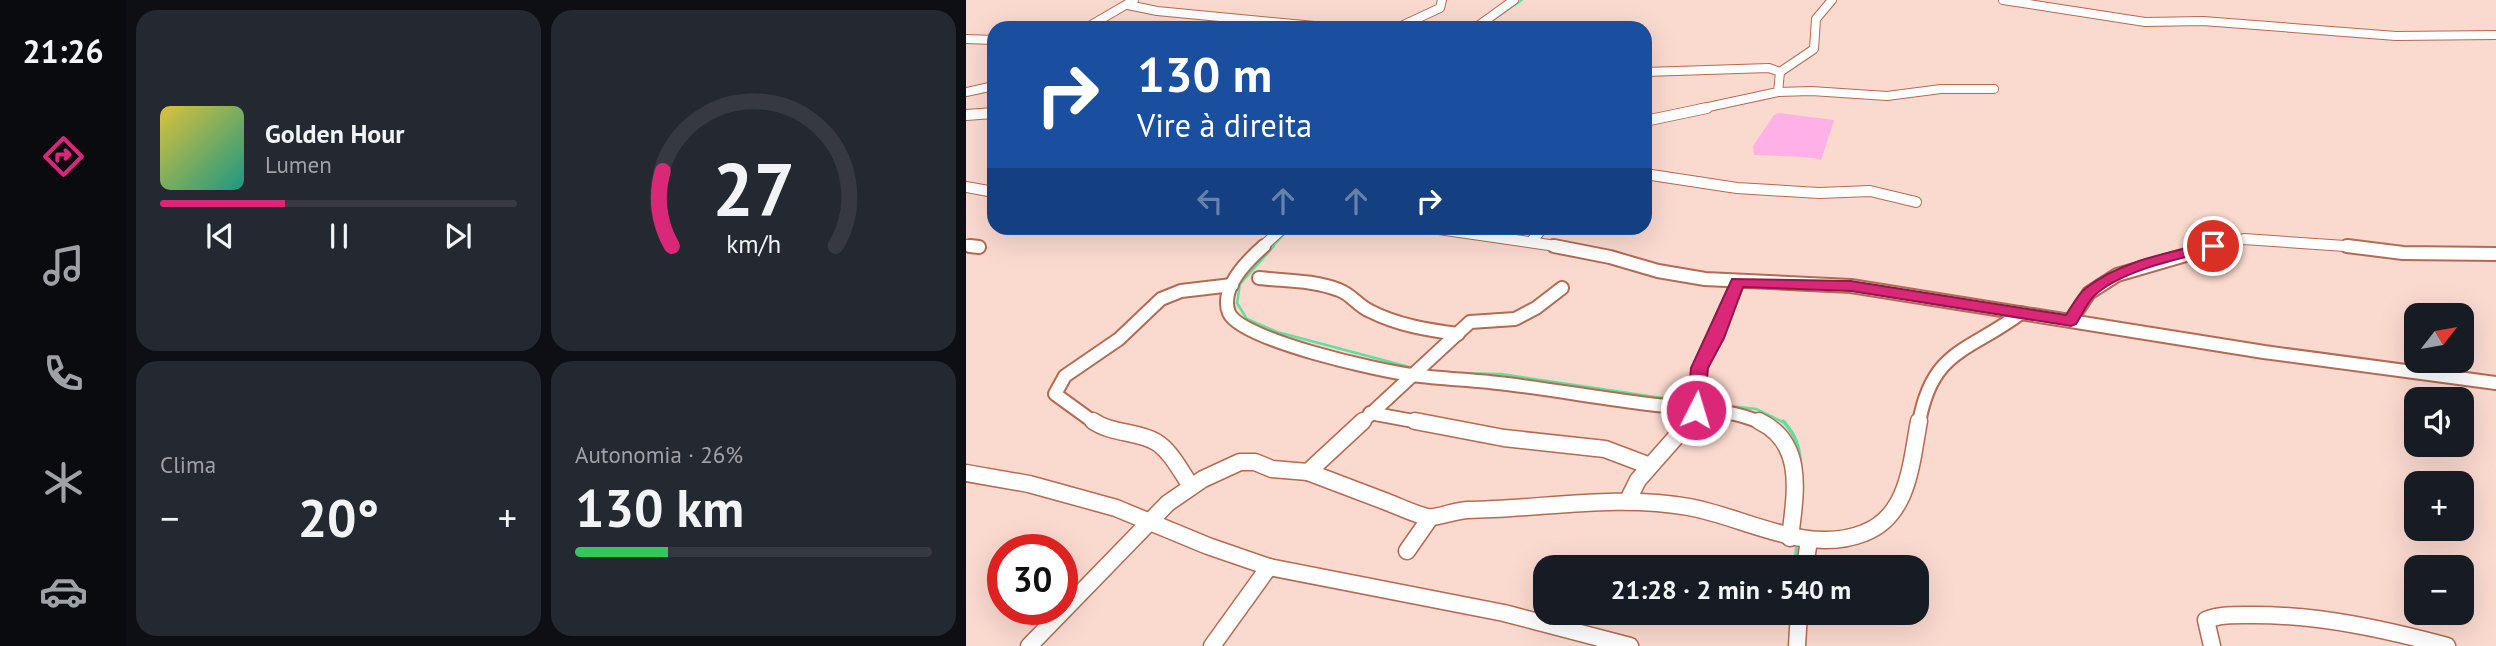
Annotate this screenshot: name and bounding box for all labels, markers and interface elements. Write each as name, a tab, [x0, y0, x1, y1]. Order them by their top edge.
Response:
text: 21:26	[22, 30, 104, 72]
text: 130 m	[1137, 42, 1272, 106]
icon: right	[1022, 49, 1113, 140]
text: Vire à direita	[1137, 104, 1312, 146]
text: Golden Hour	[265, 117, 404, 150]
icon: directions	[39, 132, 88, 181]
text: 27	[712, 143, 795, 237]
text: Lumen	[265, 150, 332, 179]
icon: left	[1191, 182, 1229, 220]
icon: ahead	[1264, 182, 1302, 220]
icon: ahead	[1337, 182, 1375, 220]
icon: right	[1410, 182, 1448, 220]
pin	[2183, 216, 2243, 276]
icon: previous	[201, 217, 239, 255]
icon: pause	[320, 217, 358, 255]
icon: next	[439, 217, 477, 255]
icon: arrive	[2194, 227, 2232, 265]
text: km/h	[726, 228, 781, 260]
icon: music	[39, 241, 88, 290]
north arrow	[2404, 303, 2474, 373]
map controls	[2404, 303, 2474, 625]
icon: phone	[39, 349, 88, 398]
position arrow	[1659, 373, 1733, 447]
button: sound	[2404, 387, 2474, 457]
text: Autonomia · 26%	[575, 440, 743, 469]
text: Clima	[160, 450, 216, 479]
icon: climate	[39, 458, 88, 507]
button: +	[2404, 471, 2474, 541]
text: 130 km	[575, 474, 744, 541]
text: 20°	[298, 484, 379, 551]
text: −	[160, 493, 179, 542]
text: +	[498, 493, 517, 542]
speed limit sign: 30	[987, 534, 1078, 625]
button: −	[2404, 555, 2474, 625]
icon: car	[39, 567, 88, 616]
text: 21:28 · 2 min · 540 m	[1611, 573, 1851, 606]

